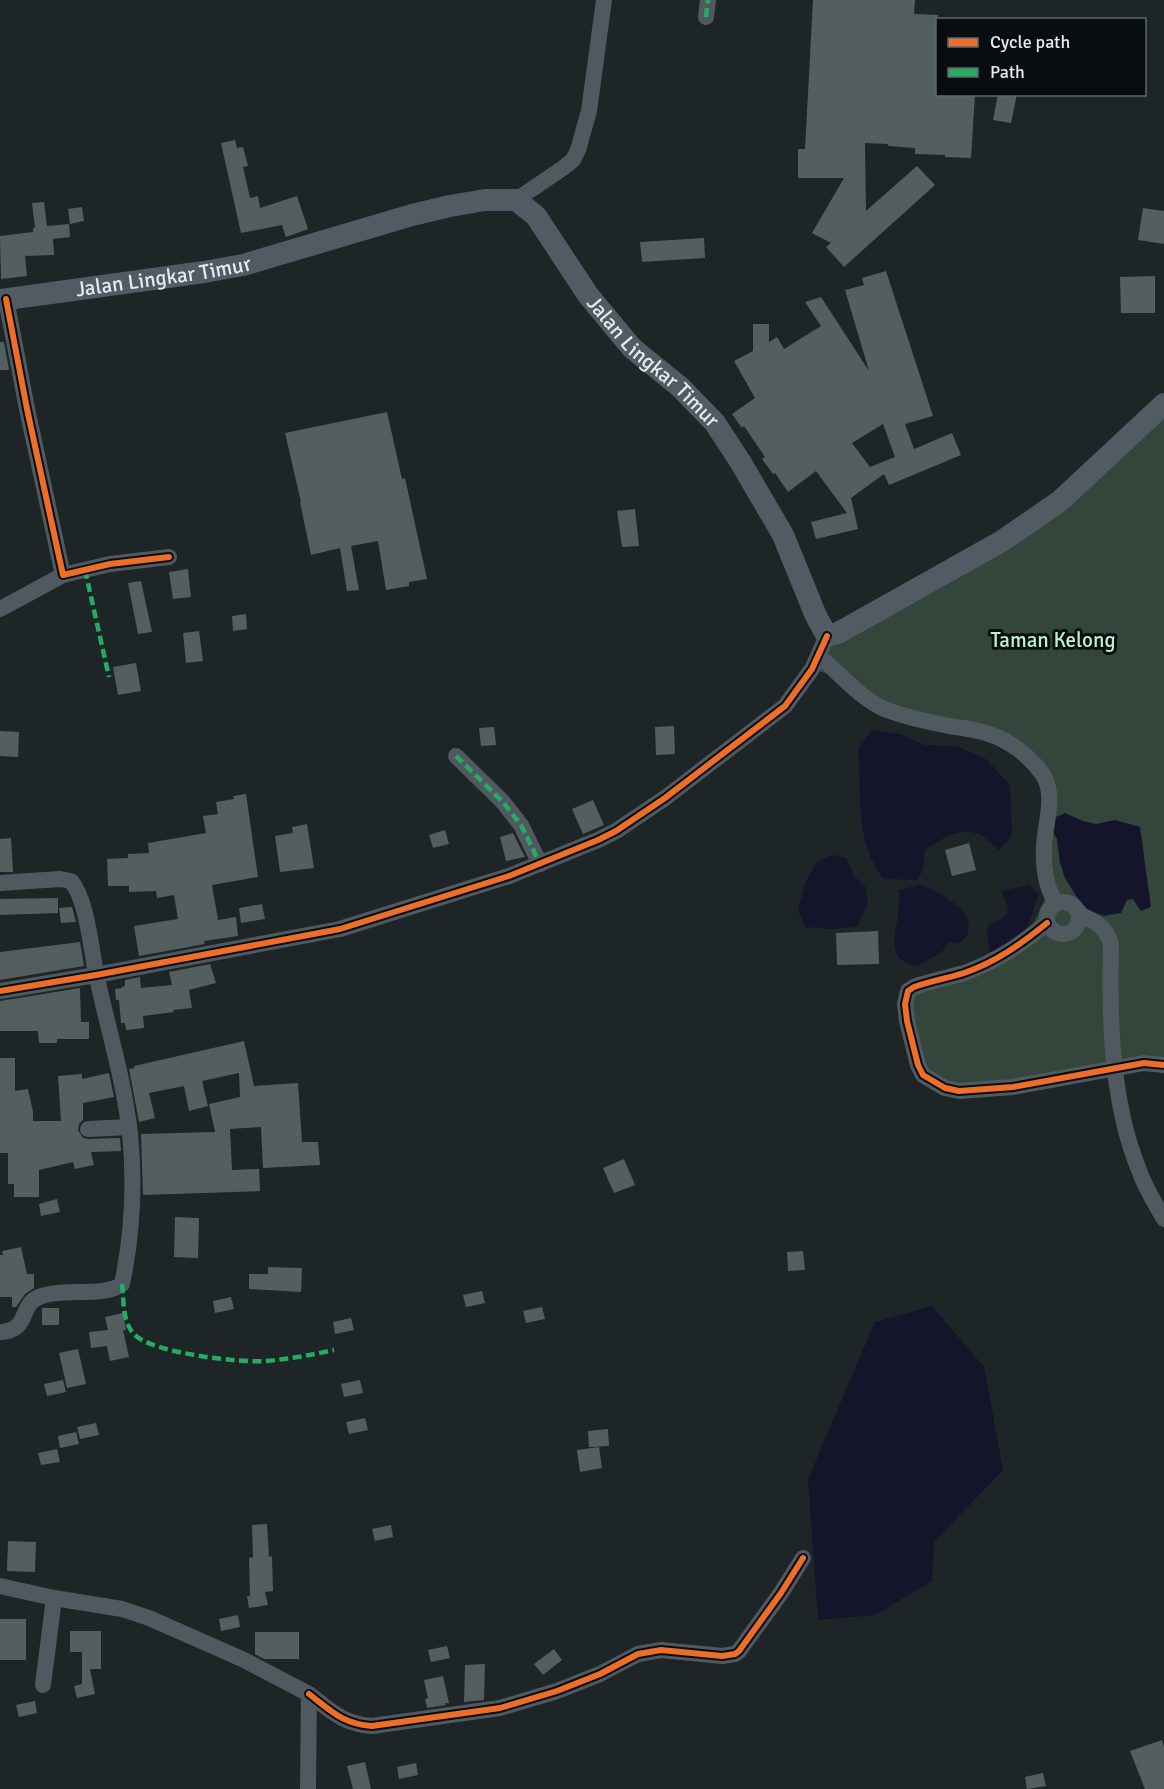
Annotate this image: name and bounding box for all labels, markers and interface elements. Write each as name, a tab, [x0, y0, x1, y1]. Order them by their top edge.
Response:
legend	[936, 18, 1146, 96]
text: Cycle path	[990, 31, 1070, 53]
text: Path	[990, 61, 1025, 83]
street label: Jalan Lingkar Timur	[74, 250, 255, 302]
street label: Jalan Lingkar Timur	[581, 291, 725, 433]
park label: Taman Kelong	[991, 627, 1116, 653]

